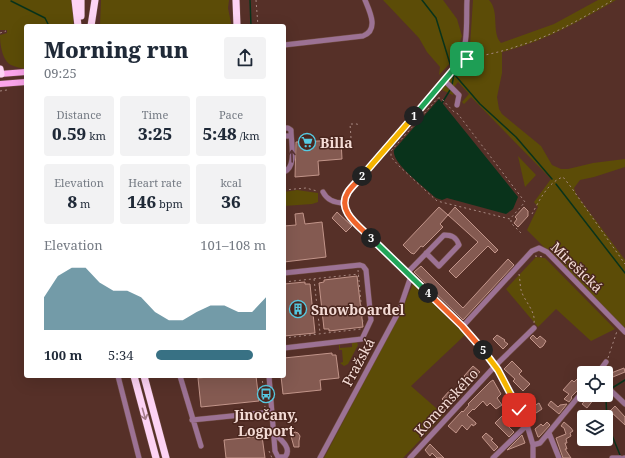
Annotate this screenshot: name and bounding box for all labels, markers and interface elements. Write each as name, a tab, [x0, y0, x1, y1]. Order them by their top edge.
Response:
text: Morning run	[44, 34, 189, 64]
button: share	[224, 37, 266, 79]
pin	[450, 42, 484, 76]
icon: arrive	[456, 48, 478, 70]
text: 09:25	[44, 64, 77, 82]
pin: 1	[404, 106, 424, 126]
text: Distance	[57, 107, 101, 122]
text: Time	[142, 107, 168, 122]
text: Pace	[219, 107, 243, 122]
text: 1	[411, 108, 417, 123]
text: 0.59	[52, 122, 86, 145]
text: 3:25	[138, 122, 172, 145]
text: 5:48	[202, 122, 237, 145]
text: km	[86, 128, 106, 143]
text: /km	[237, 128, 260, 143]
supermarket icon: Billa	[297, 132, 317, 152]
place label: Billa	[320, 133, 353, 152]
one-way arrow	[288, 150, 296, 163]
pin: 2	[352, 166, 372, 186]
text: 2	[359, 168, 365, 183]
text: Elevation	[54, 175, 104, 190]
text: Heart rate	[128, 175, 182, 190]
text: kcal	[220, 175, 242, 190]
text: 8	[68, 190, 77, 213]
text: 146	[127, 190, 156, 213]
text: 36	[221, 190, 241, 213]
text: m	[77, 196, 90, 211]
text: bpm	[156, 196, 183, 211]
pin: 3	[361, 228, 381, 248]
text: 3	[368, 230, 374, 245]
text: Elevation	[44, 236, 103, 254]
text: 101–108 m	[200, 236, 266, 254]
street label: Mirešická	[547, 237, 607, 297]
pin: 4	[418, 283, 438, 303]
text: 4	[425, 285, 431, 300]
building icon: Snowboardel	[288, 299, 308, 319]
place label: Snowboardel	[311, 300, 405, 319]
street label: Pražská	[337, 334, 379, 390]
pin: 5	[473, 340, 493, 360]
text: 5	[480, 342, 486, 357]
text: 100 m	[44, 346, 82, 364]
text: 5:34	[108, 346, 134, 364]
street label: Komenského	[410, 364, 482, 440]
map controls	[577, 366, 613, 446]
button: locate	[577, 366, 613, 402]
bus stop icon: Jinočany, Logport	[256, 384, 276, 404]
pin	[502, 393, 536, 427]
icon: check	[508, 399, 530, 421]
place label: Jinočany, Logport	[233, 405, 298, 440]
one-way arrow	[141, 407, 148, 420]
button: layers	[577, 410, 613, 446]

